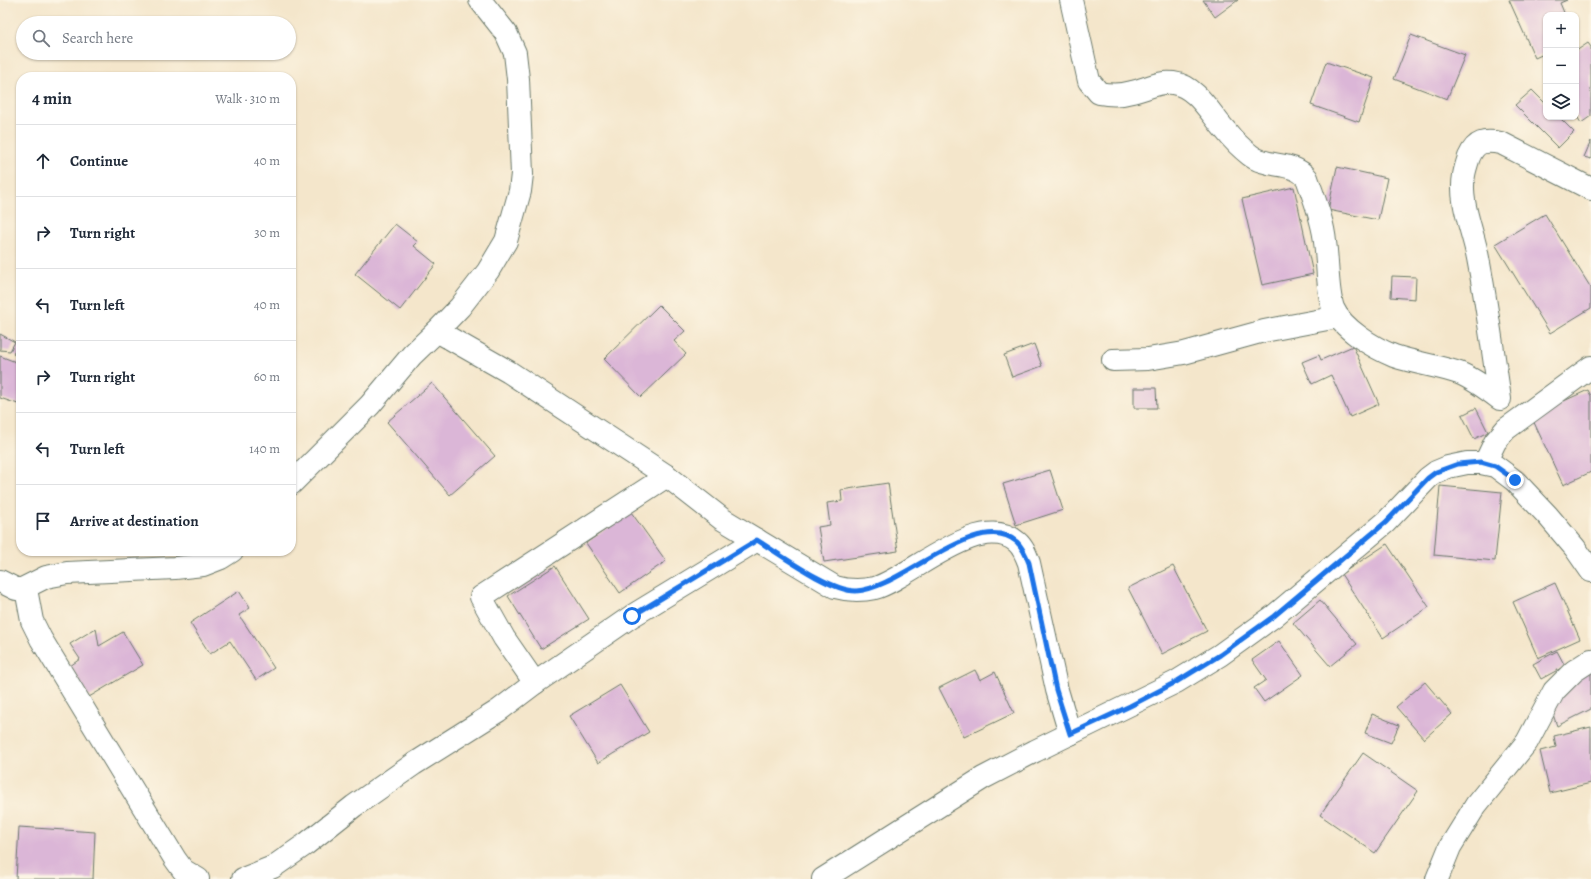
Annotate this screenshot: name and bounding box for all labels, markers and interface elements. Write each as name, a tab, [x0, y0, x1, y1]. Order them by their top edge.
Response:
map controls	[1543, 12, 1579, 120]
button: +	[1543, 12, 1579, 48]
search box	[16, 16, 296, 60]
icon: search	[30, 27, 52, 49]
text: Search here	[62, 28, 133, 48]
button: −	[1543, 48, 1579, 84]
button: layers	[1543, 84, 1579, 120]
text: 4 min	[32, 87, 72, 110]
text: Walk · 310 m	[215, 90, 280, 107]
icon: ahead	[32, 150, 54, 172]
text: Continue	[70, 151, 128, 171]
text: 40 m	[254, 152, 280, 169]
icon: right	[32, 222, 54, 244]
text: Turn right	[70, 223, 135, 243]
text: 30 m	[254, 224, 280, 241]
icon: left	[32, 294, 54, 316]
text: Turn left	[70, 295, 125, 315]
text: 40 m	[254, 296, 280, 313]
icon: right	[32, 366, 54, 388]
text: Turn right	[70, 367, 135, 387]
text: 60 m	[254, 368, 280, 385]
icon: left	[32, 438, 54, 460]
text: Turn left	[70, 439, 125, 459]
text: 140 m	[249, 440, 280, 457]
route end	[1506, 471, 1524, 489]
icon: arrive	[32, 510, 54, 532]
text: Arrive at destination	[70, 511, 199, 531]
route start	[623, 607, 641, 625]

